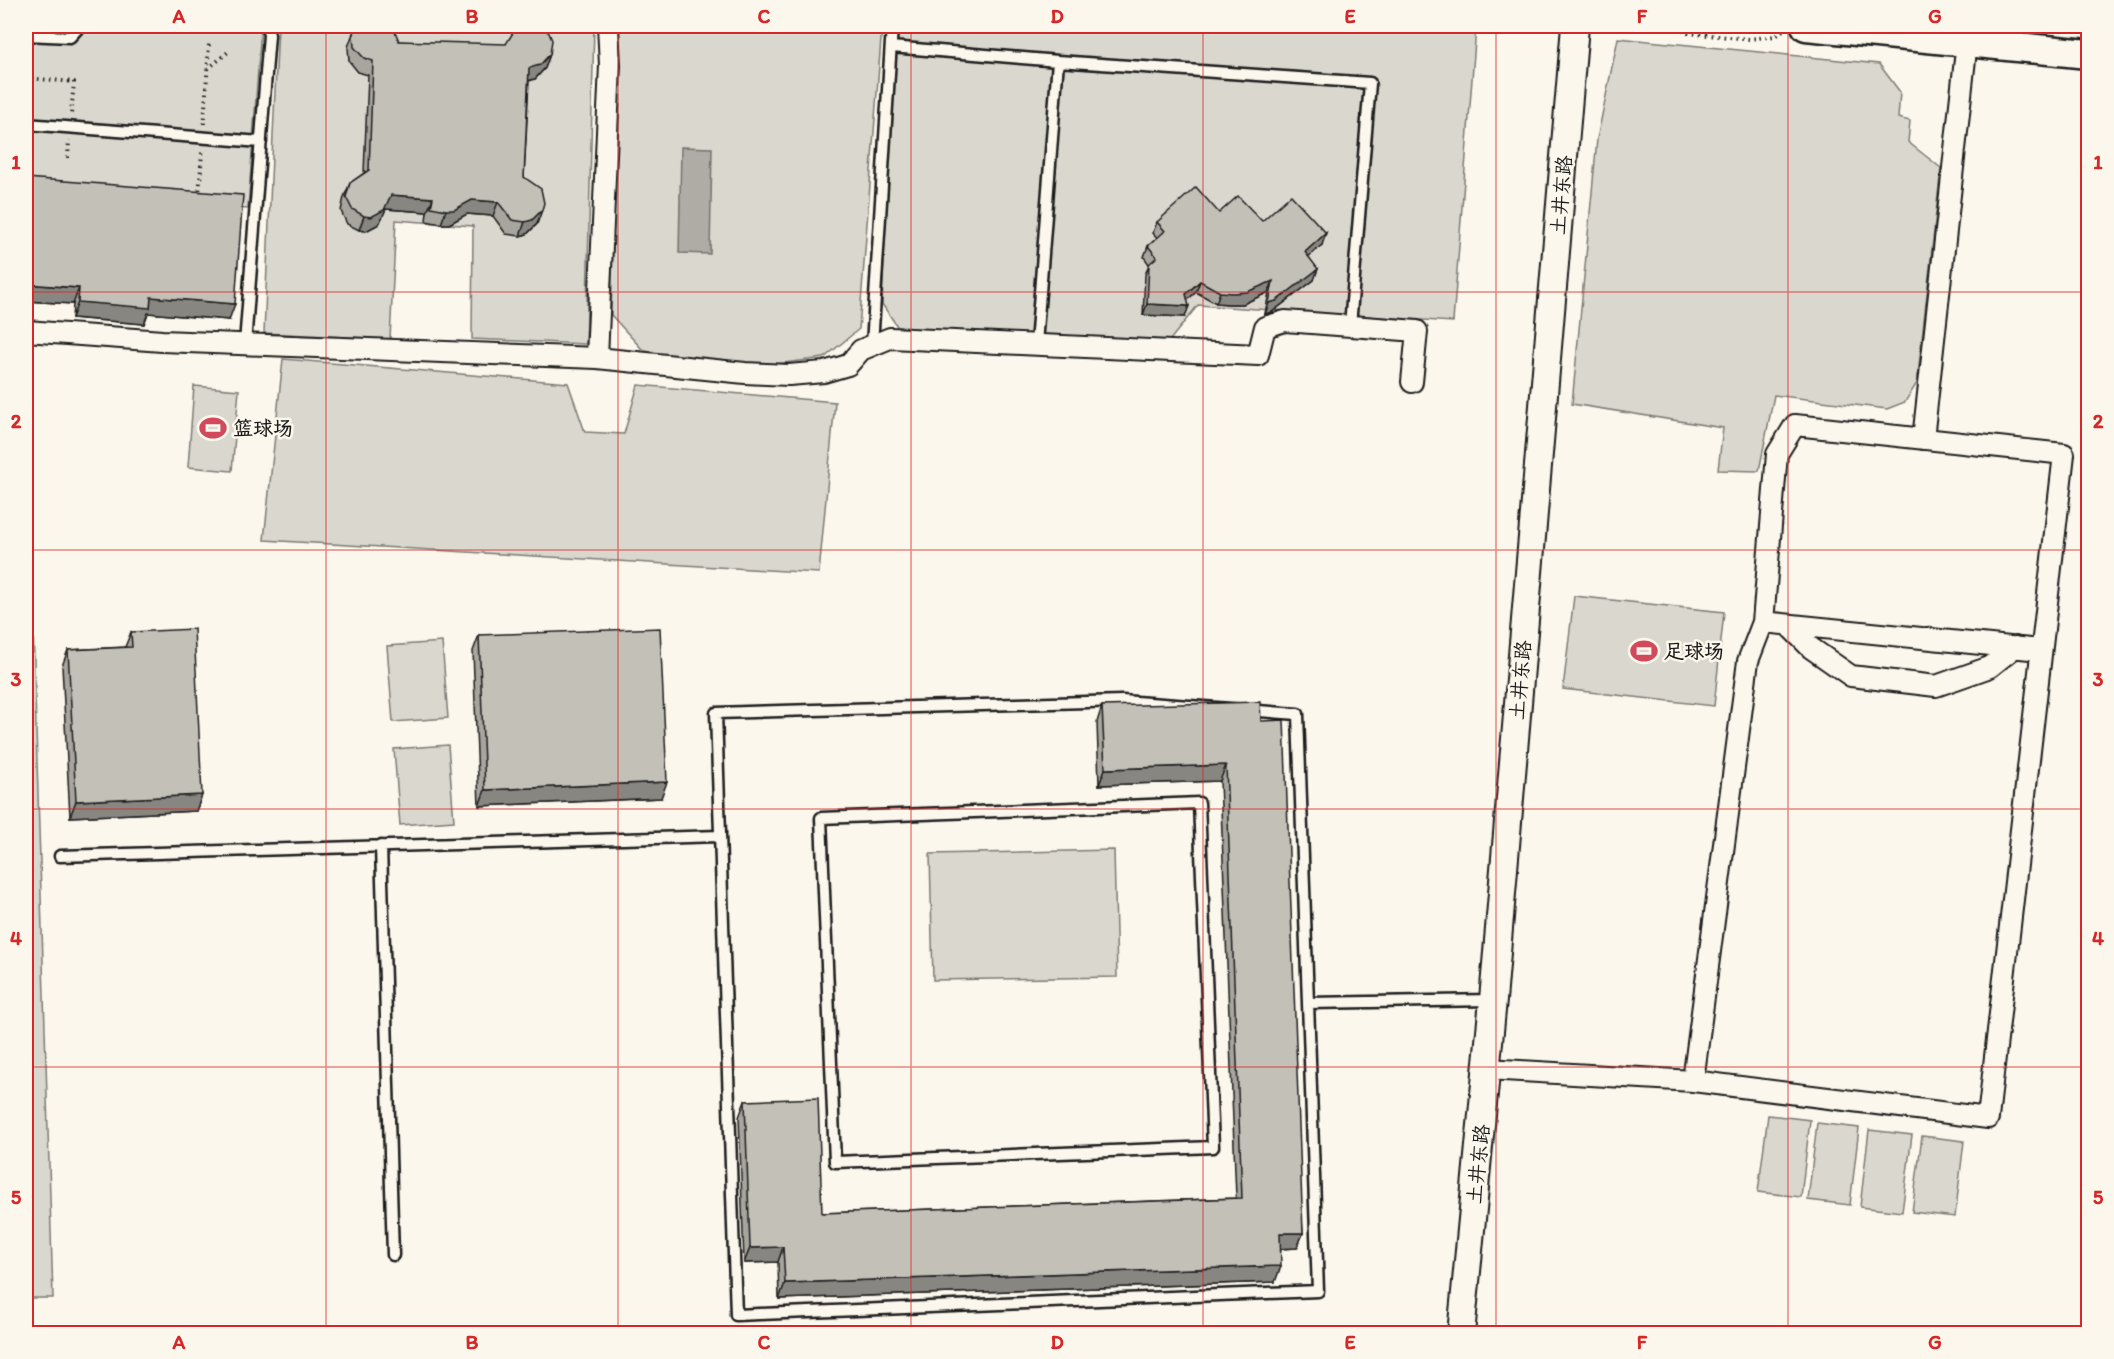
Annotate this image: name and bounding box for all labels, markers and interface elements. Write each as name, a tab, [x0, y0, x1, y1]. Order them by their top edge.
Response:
text: A	[172, 4, 186, 28]
text: B	[466, 4, 479, 28]
text: C	[758, 4, 771, 28]
text: D	[1050, 4, 1064, 28]
text: E	[1344, 4, 1356, 28]
text: F	[1637, 4, 1648, 28]
text: G	[1928, 4, 1942, 28]
text: 1	[11, 150, 21, 174]
text: 1	[2093, 150, 2103, 174]
street label: 土井东路	[1546, 153, 1577, 236]
text: 2	[11, 409, 22, 433]
text: 2	[2093, 409, 2104, 433]
sports icon: 篮球场	[198, 413, 228, 443]
place label: 篮球场	[233, 416, 293, 440]
sports icon: 足球场	[1629, 636, 1659, 666]
street label: 土井东路	[1505, 638, 1536, 721]
place label: 足球场	[1664, 639, 1724, 663]
text: 3	[11, 667, 22, 691]
text: 3	[2093, 667, 2104, 691]
text: 4	[10, 926, 22, 950]
text: 4	[2092, 926, 2104, 950]
street label: 土井东路	[1462, 1122, 1494, 1205]
text: 5	[11, 1185, 22, 1209]
text: 5	[2093, 1185, 2104, 1209]
text: A	[172, 1330, 186, 1354]
text: B	[466, 1330, 479, 1354]
text: C	[758, 1330, 771, 1354]
text: D	[1050, 1330, 1064, 1354]
text: E	[1344, 1330, 1356, 1354]
text: F	[1637, 1330, 1648, 1354]
text: G	[1928, 1330, 1942, 1354]

